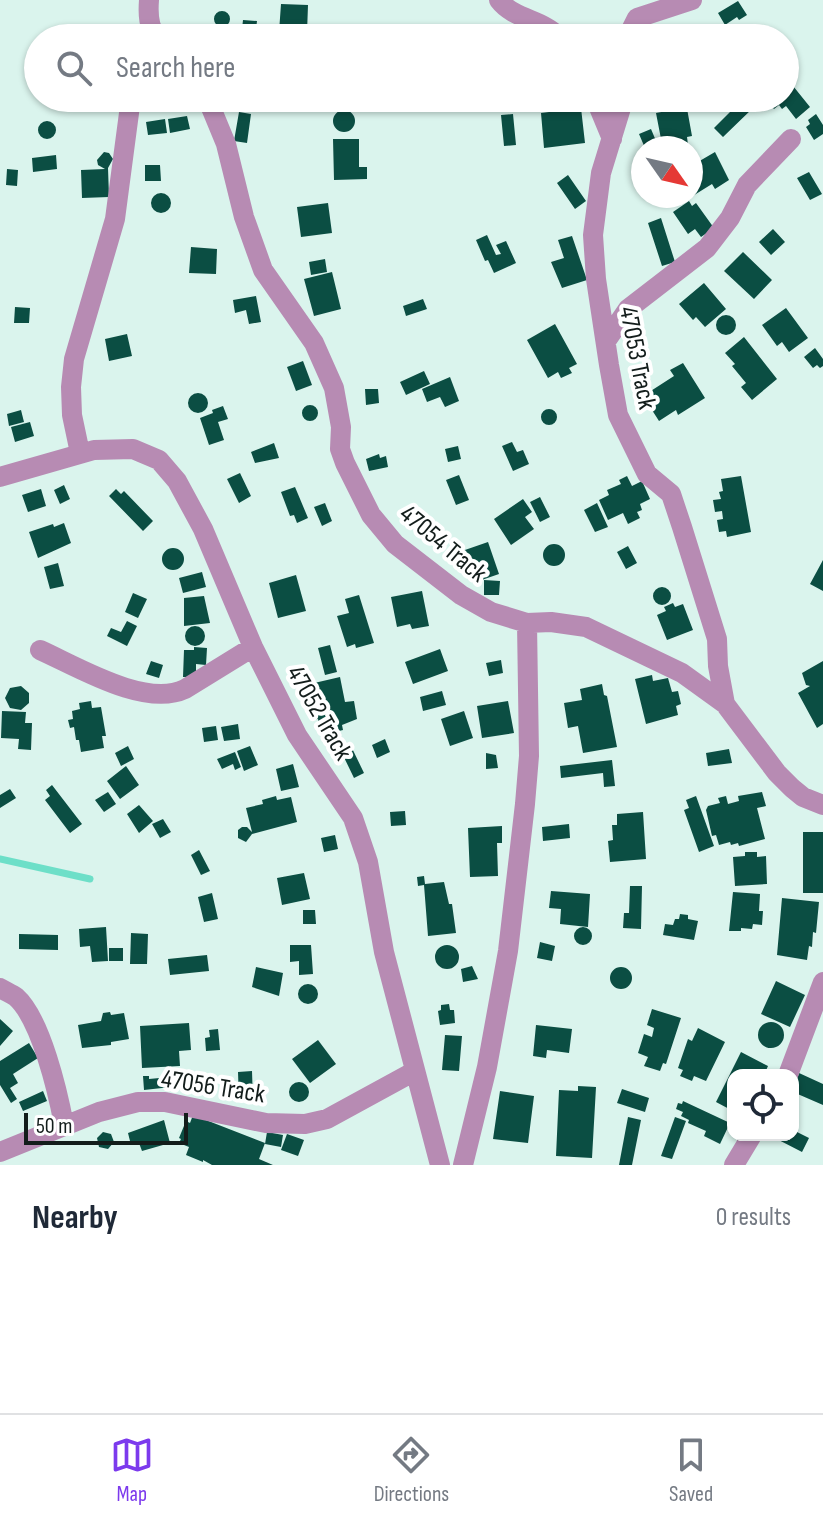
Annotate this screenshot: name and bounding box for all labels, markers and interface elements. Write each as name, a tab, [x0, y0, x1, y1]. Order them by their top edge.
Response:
search box	[24, 24, 799, 112]
icon: search	[52, 46, 96, 90]
text: Search here	[116, 50, 235, 86]
north arrow	[631, 136, 703, 208]
street label: 47053 Track	[612, 304, 662, 412]
street label: 47054 Track	[393, 499, 493, 589]
street label: 47052 Track	[280, 660, 358, 766]
street label: 47056 Track	[159, 1064, 267, 1110]
map controls	[727, 1069, 799, 1141]
button: locate	[727, 1069, 799, 1141]
scale bar	[24, 1109, 188, 1145]
text: 50 m	[36, 1113, 72, 1140]
text: Nearby	[32, 1197, 118, 1238]
text: 0 results	[716, 1202, 791, 1233]
tab: Map	[110, 1433, 154, 1508]
tab: Directions	[374, 1433, 449, 1508]
tab: Saved	[669, 1433, 713, 1508]

